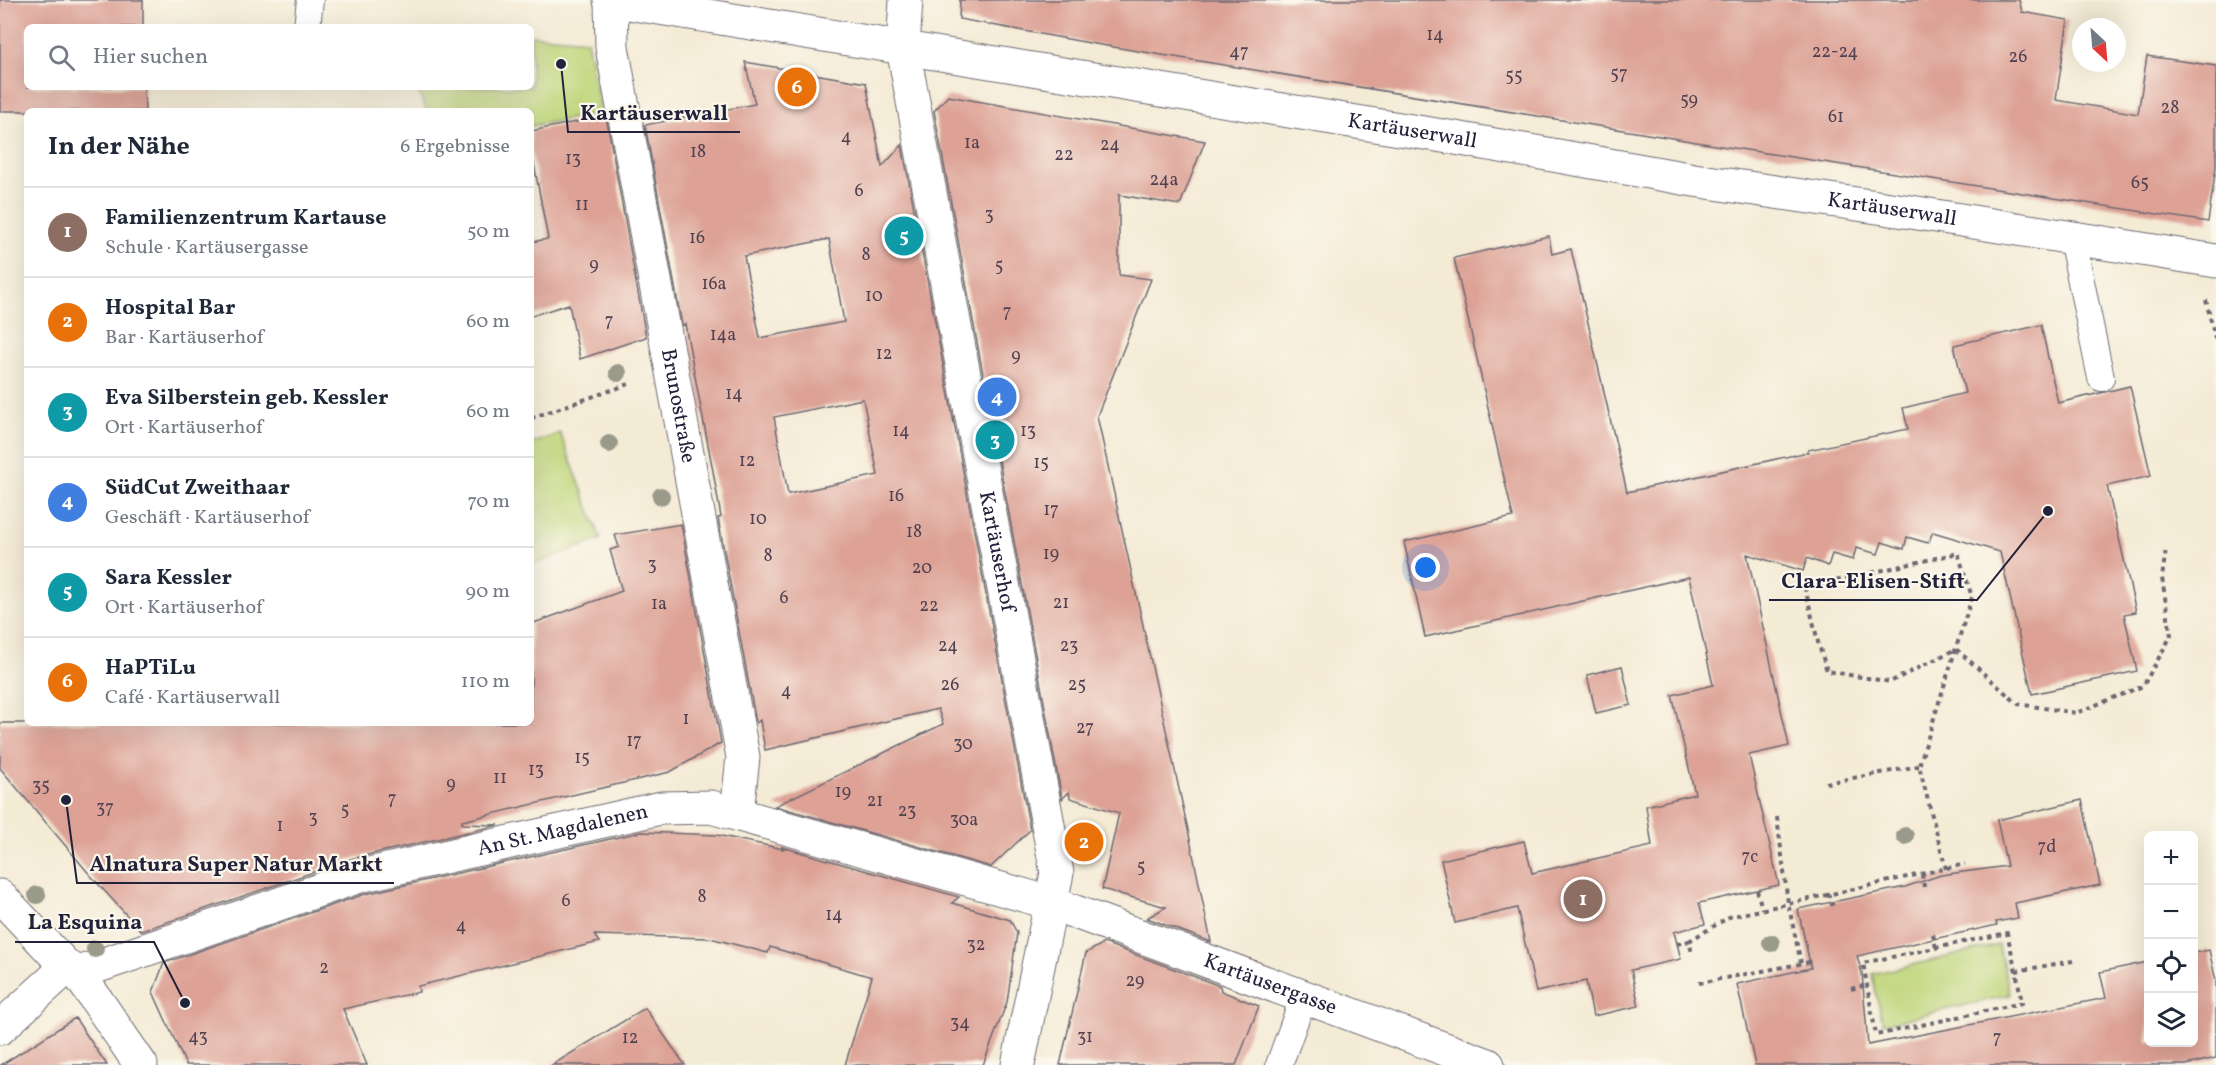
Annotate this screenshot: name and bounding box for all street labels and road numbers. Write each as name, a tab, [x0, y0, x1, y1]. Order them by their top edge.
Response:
street label: Kartäuserwall	[1346, 106, 1479, 156]
street label: Kartäuserwall	[1825, 185, 1959, 234]
street label: Brunostraße	[653, 346, 703, 465]
street label: Kartäuserhof	[971, 489, 1023, 616]
street label: An St. Magdalenen	[475, 797, 651, 864]
street label: Kartäusergasse	[1200, 946, 1341, 1022]

